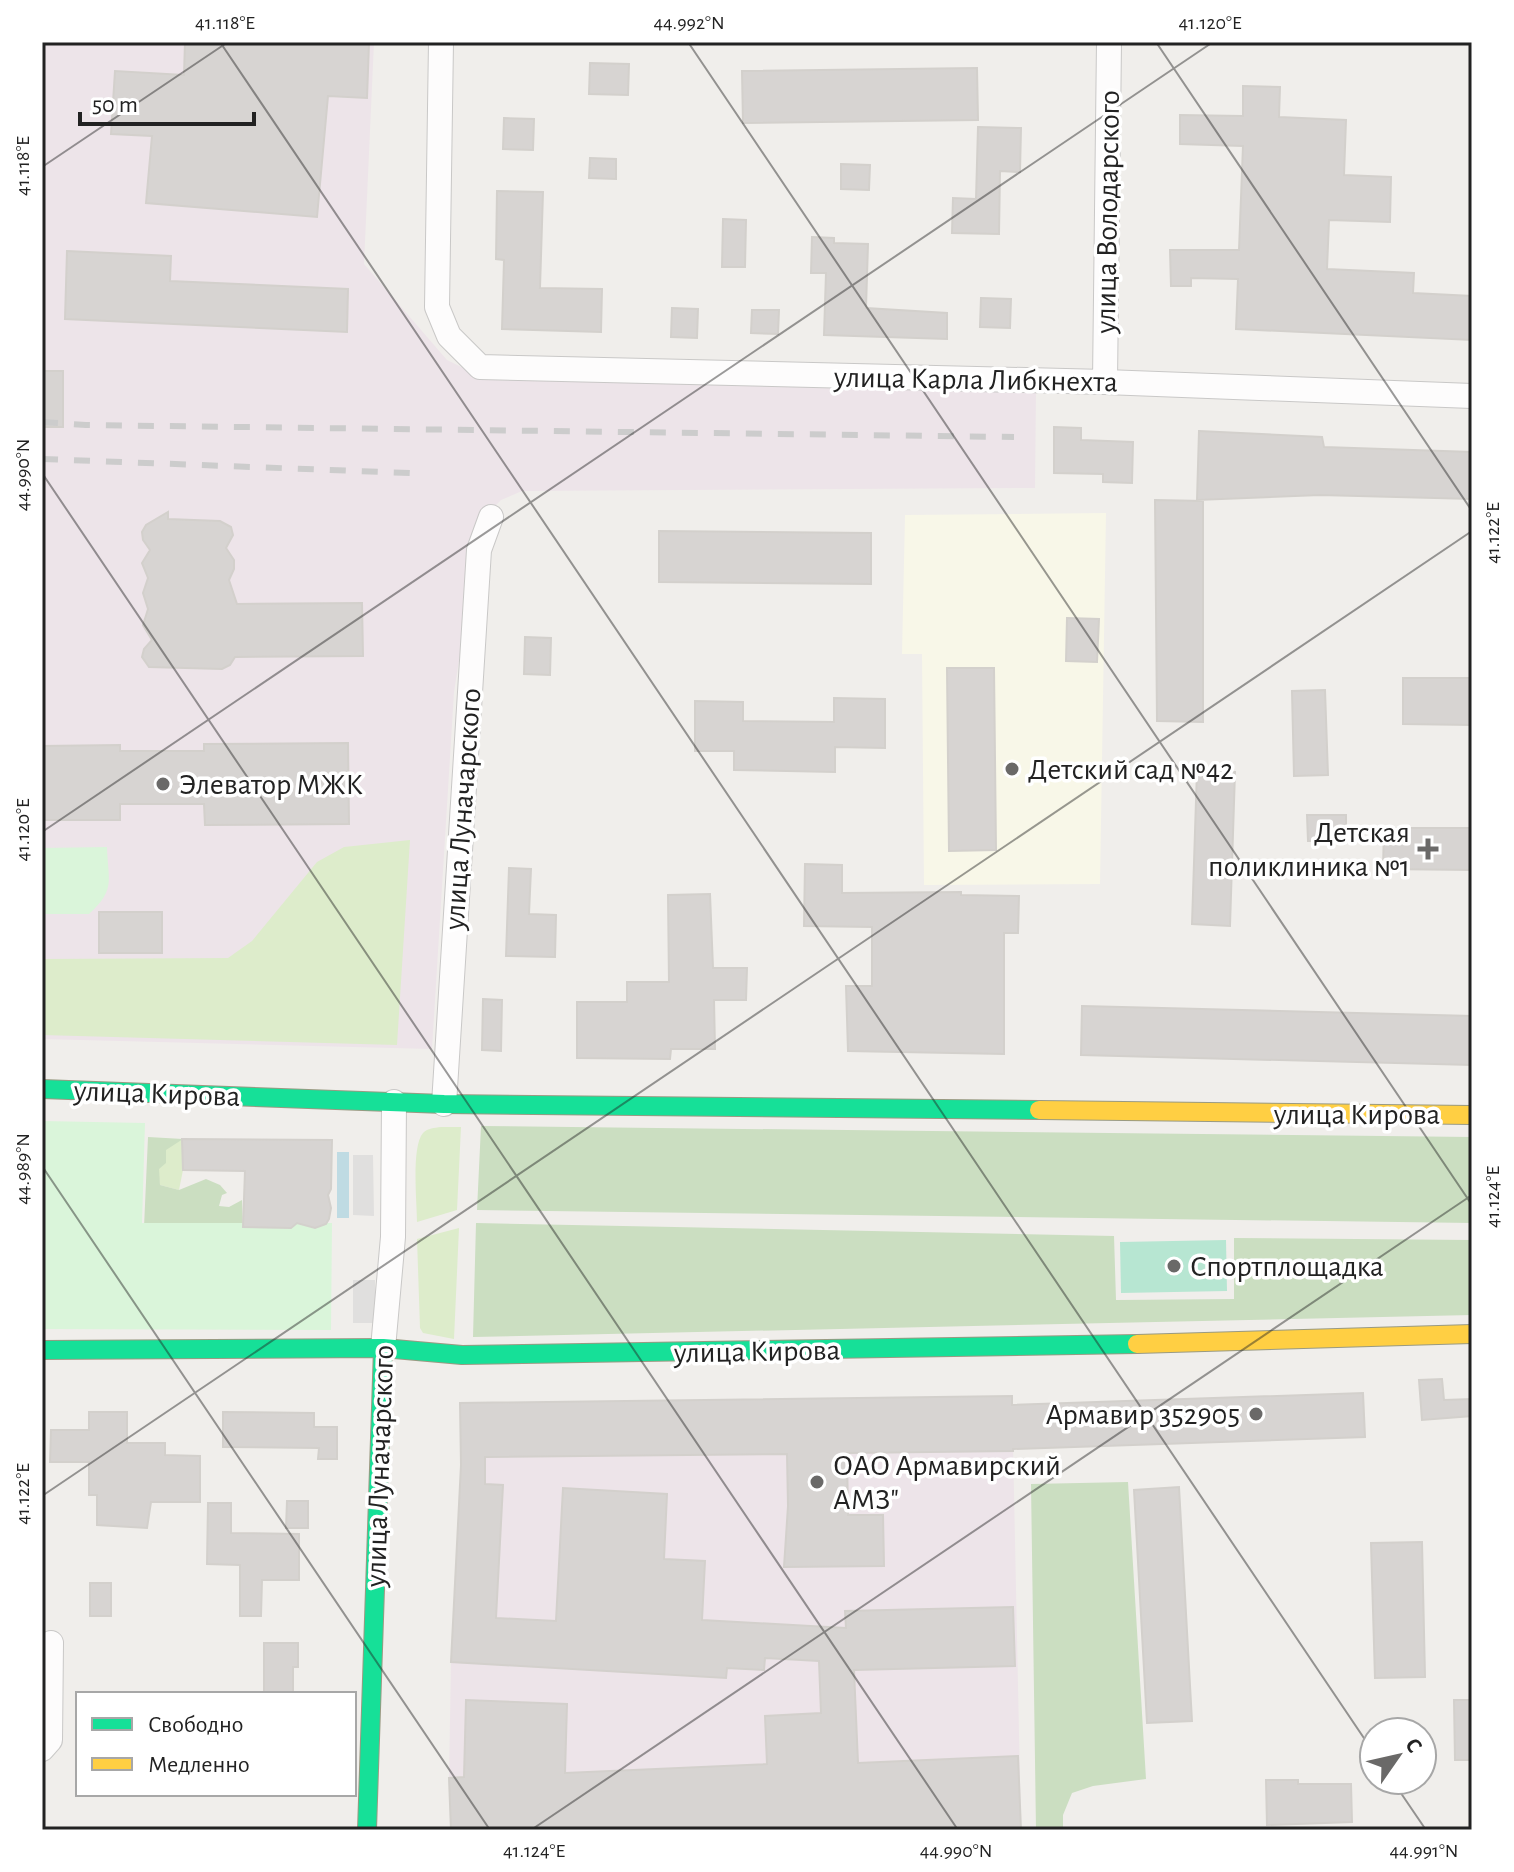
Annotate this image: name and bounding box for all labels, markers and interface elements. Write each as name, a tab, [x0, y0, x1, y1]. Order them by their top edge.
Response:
text: 41.118°E	[195, 13, 255, 33]
text: 44.992°N	[653, 13, 725, 33]
text: 41.120°E	[1178, 13, 1242, 33]
scale bar	[80, 76, 254, 126]
street label: улица Володарского	[1091, 90, 1125, 335]
text: 50 m	[92, 93, 138, 117]
text: 41.118°E	[13, 136, 33, 196]
street label: улица Карла Либкнехта	[833, 363, 1118, 397]
text: 44.990°N	[13, 439, 33, 511]
text: 41.122°E	[1483, 502, 1503, 564]
street label: улица Луначарского	[440, 687, 486, 932]
place label: Детский сад №42	[1028, 755, 1234, 785]
marker: Детский сад №42	[1003, 760, 1021, 778]
place label: Элеватор МЖК	[179, 770, 363, 800]
marker: Элеватор МЖК	[154, 775, 172, 793]
text: 41.120°E	[13, 798, 33, 862]
place label: Детская поликлиника №1	[1208, 818, 1410, 882]
marker: Детская поликлиника №1	[1417, 838, 1439, 860]
street label: улица Кирова	[72, 1076, 241, 1112]
street label: улица Кирова	[1273, 1100, 1440, 1130]
text: 44.989°N	[13, 1133, 33, 1205]
text: 41.124°E	[1483, 1166, 1503, 1228]
place label: Спортплощадка	[1190, 1252, 1384, 1282]
marker: Спортплощадка	[1165, 1257, 1183, 1275]
street label: улица Кирова	[673, 1336, 841, 1368]
street label: улица Луначарского	[361, 1344, 399, 1589]
place label: Армавир 352905	[1045, 1400, 1240, 1430]
marker: Армавир 352905	[1247, 1405, 1265, 1423]
place label: ОАО Армавирский АМЗ"	[833, 1451, 1061, 1515]
text: 41.122°E	[13, 1463, 33, 1525]
marker: ОАО Армавирский АМЗ"	[808, 1473, 826, 1491]
legend	[76, 1692, 356, 1796]
text: Свободно	[148, 1713, 243, 1737]
north arrow	[1358, 1716, 1438, 1796]
text: С	[1401, 1734, 1426, 1757]
text: Медленно	[148, 1753, 250, 1777]
text: 41.124°E	[503, 1841, 565, 1861]
text: 44.990°N	[920, 1841, 992, 1861]
text: 44.991°N	[1389, 1841, 1459, 1861]

